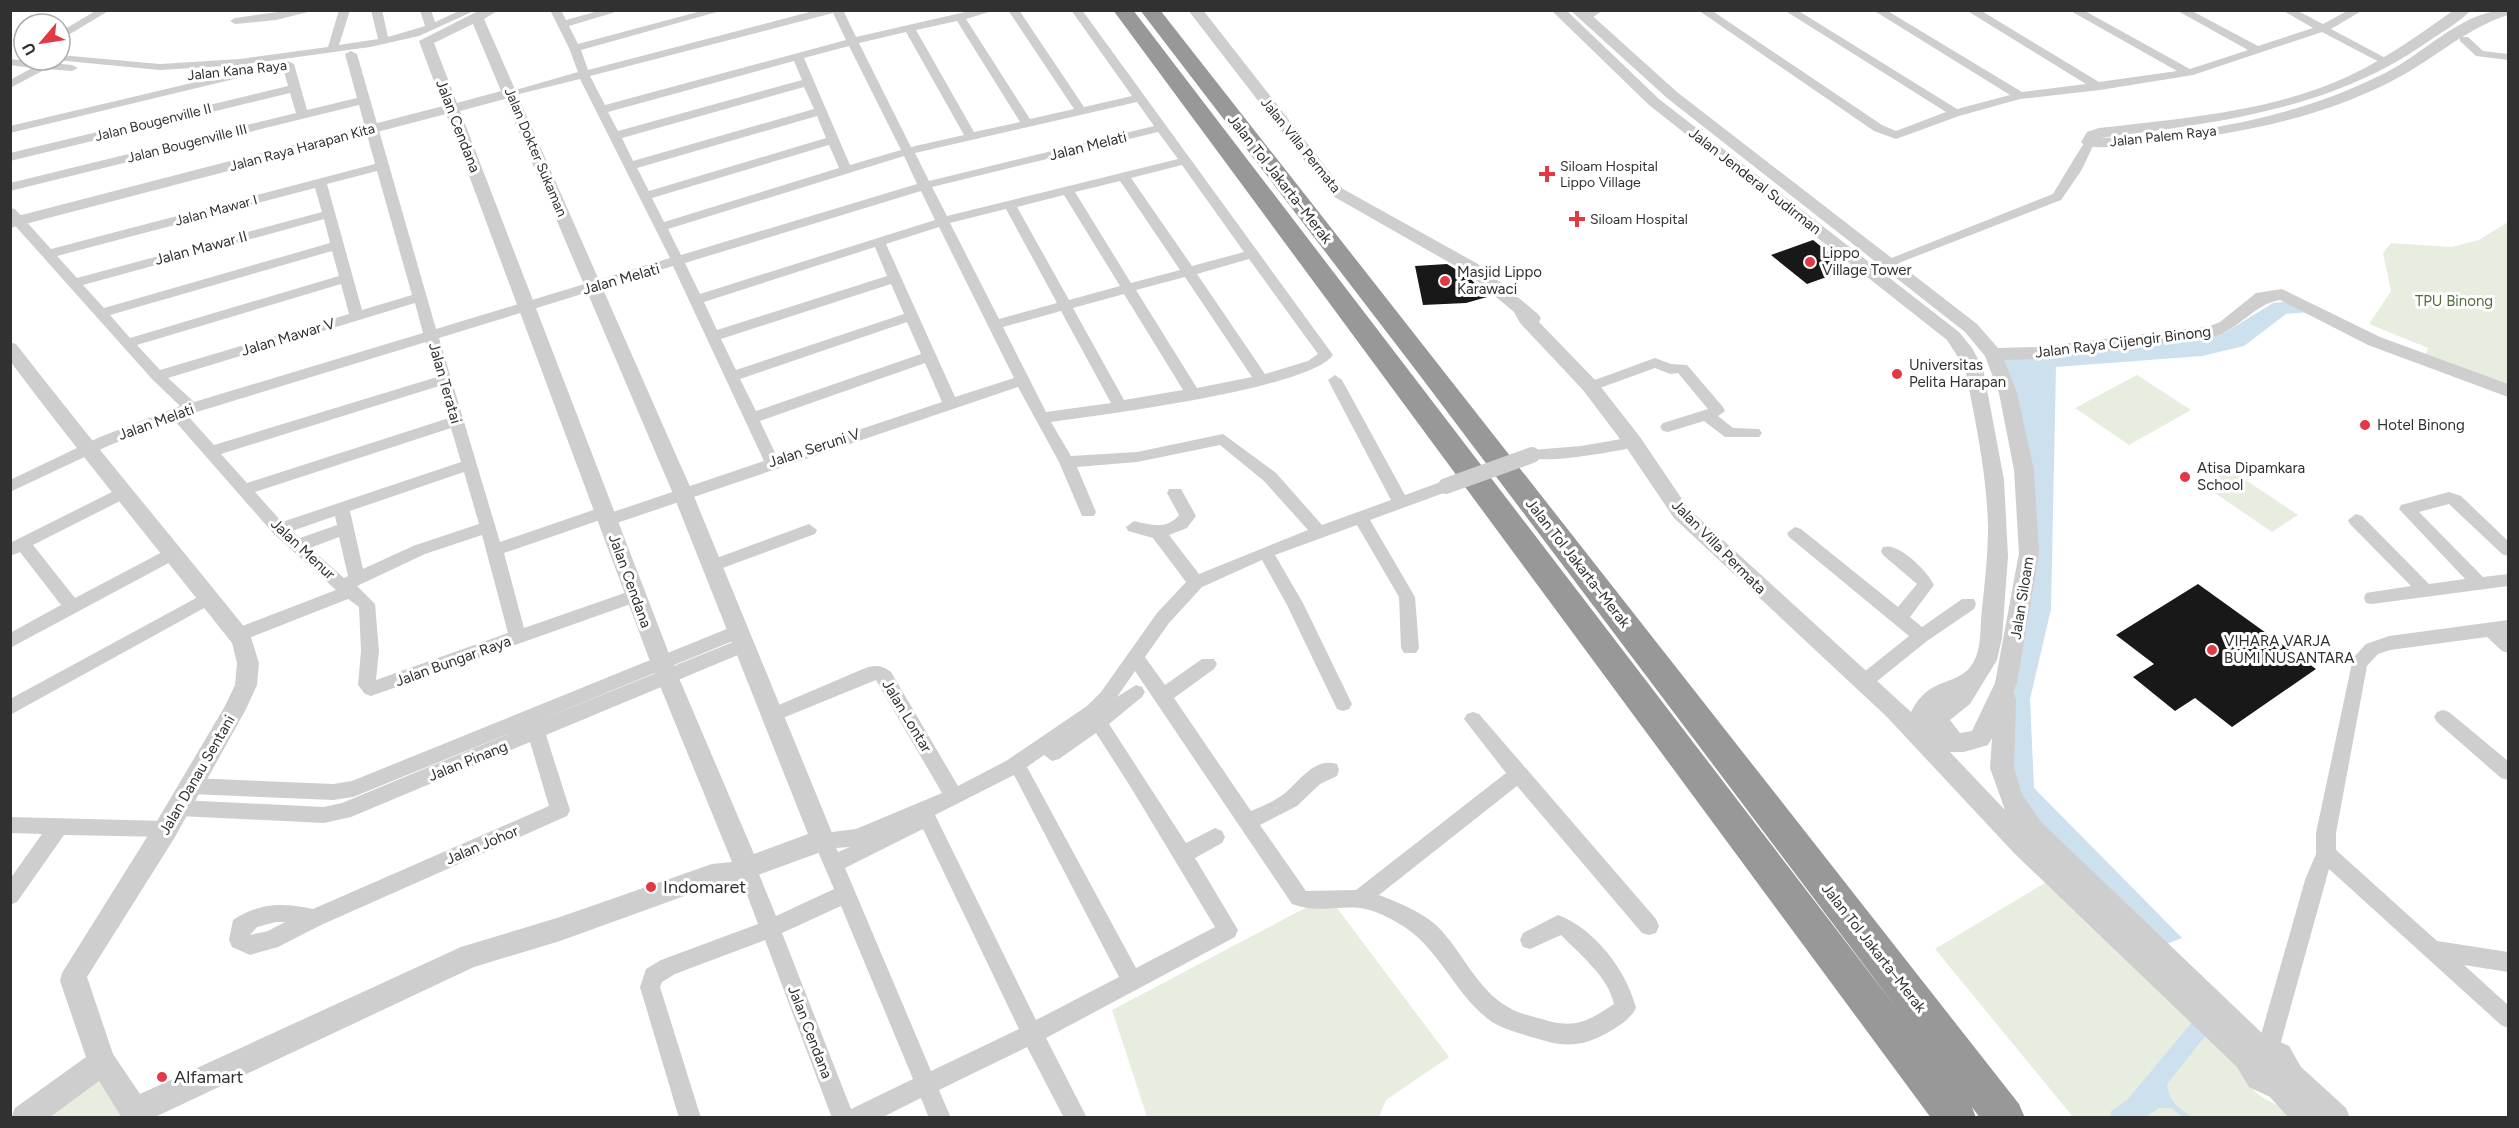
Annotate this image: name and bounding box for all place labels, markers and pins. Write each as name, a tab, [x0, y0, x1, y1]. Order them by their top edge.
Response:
place label: Siloam Hospital Lippo Village	[1560, 158, 1658, 191]
marker: Siloam Hospital Lippo Village	[1538, 165, 1556, 183]
marker: Siloam Hospital	[1568, 210, 1586, 228]
place label: Siloam Hospital	[1590, 211, 1688, 228]
place label: Lippo Village Tower	[1822, 244, 1912, 279]
marker: Lippo Village Tower	[1803, 255, 1817, 269]
place label: Masjid Lippo Karawaci	[1457, 263, 1542, 298]
marker: Masjid Lippo Karawaci	[1438, 274, 1452, 288]
place label: Universitas Pelita Harapan	[1909, 356, 2006, 391]
marker: Universitas Pelita Harapan	[1890, 367, 1904, 381]
place label: Hotel Binong	[2377, 416, 2465, 434]
marker: Hotel Binong	[2358, 418, 2372, 432]
place label: Atisa Dipamkara School	[2197, 459, 2305, 494]
marker: Atisa Dipamkara School	[2178, 470, 2192, 484]
place label: VIHARA VARJA BUMI NUSANTARA	[2224, 632, 2354, 667]
marker: VIHARA VARJA BUMI NUSANTARA	[2205, 643, 2219, 657]
place label: Indomaret	[663, 876, 746, 898]
marker: Indomaret	[644, 880, 658, 894]
place label: Alfamart	[174, 1066, 243, 1088]
marker: Alfamart	[155, 1070, 169, 1084]

